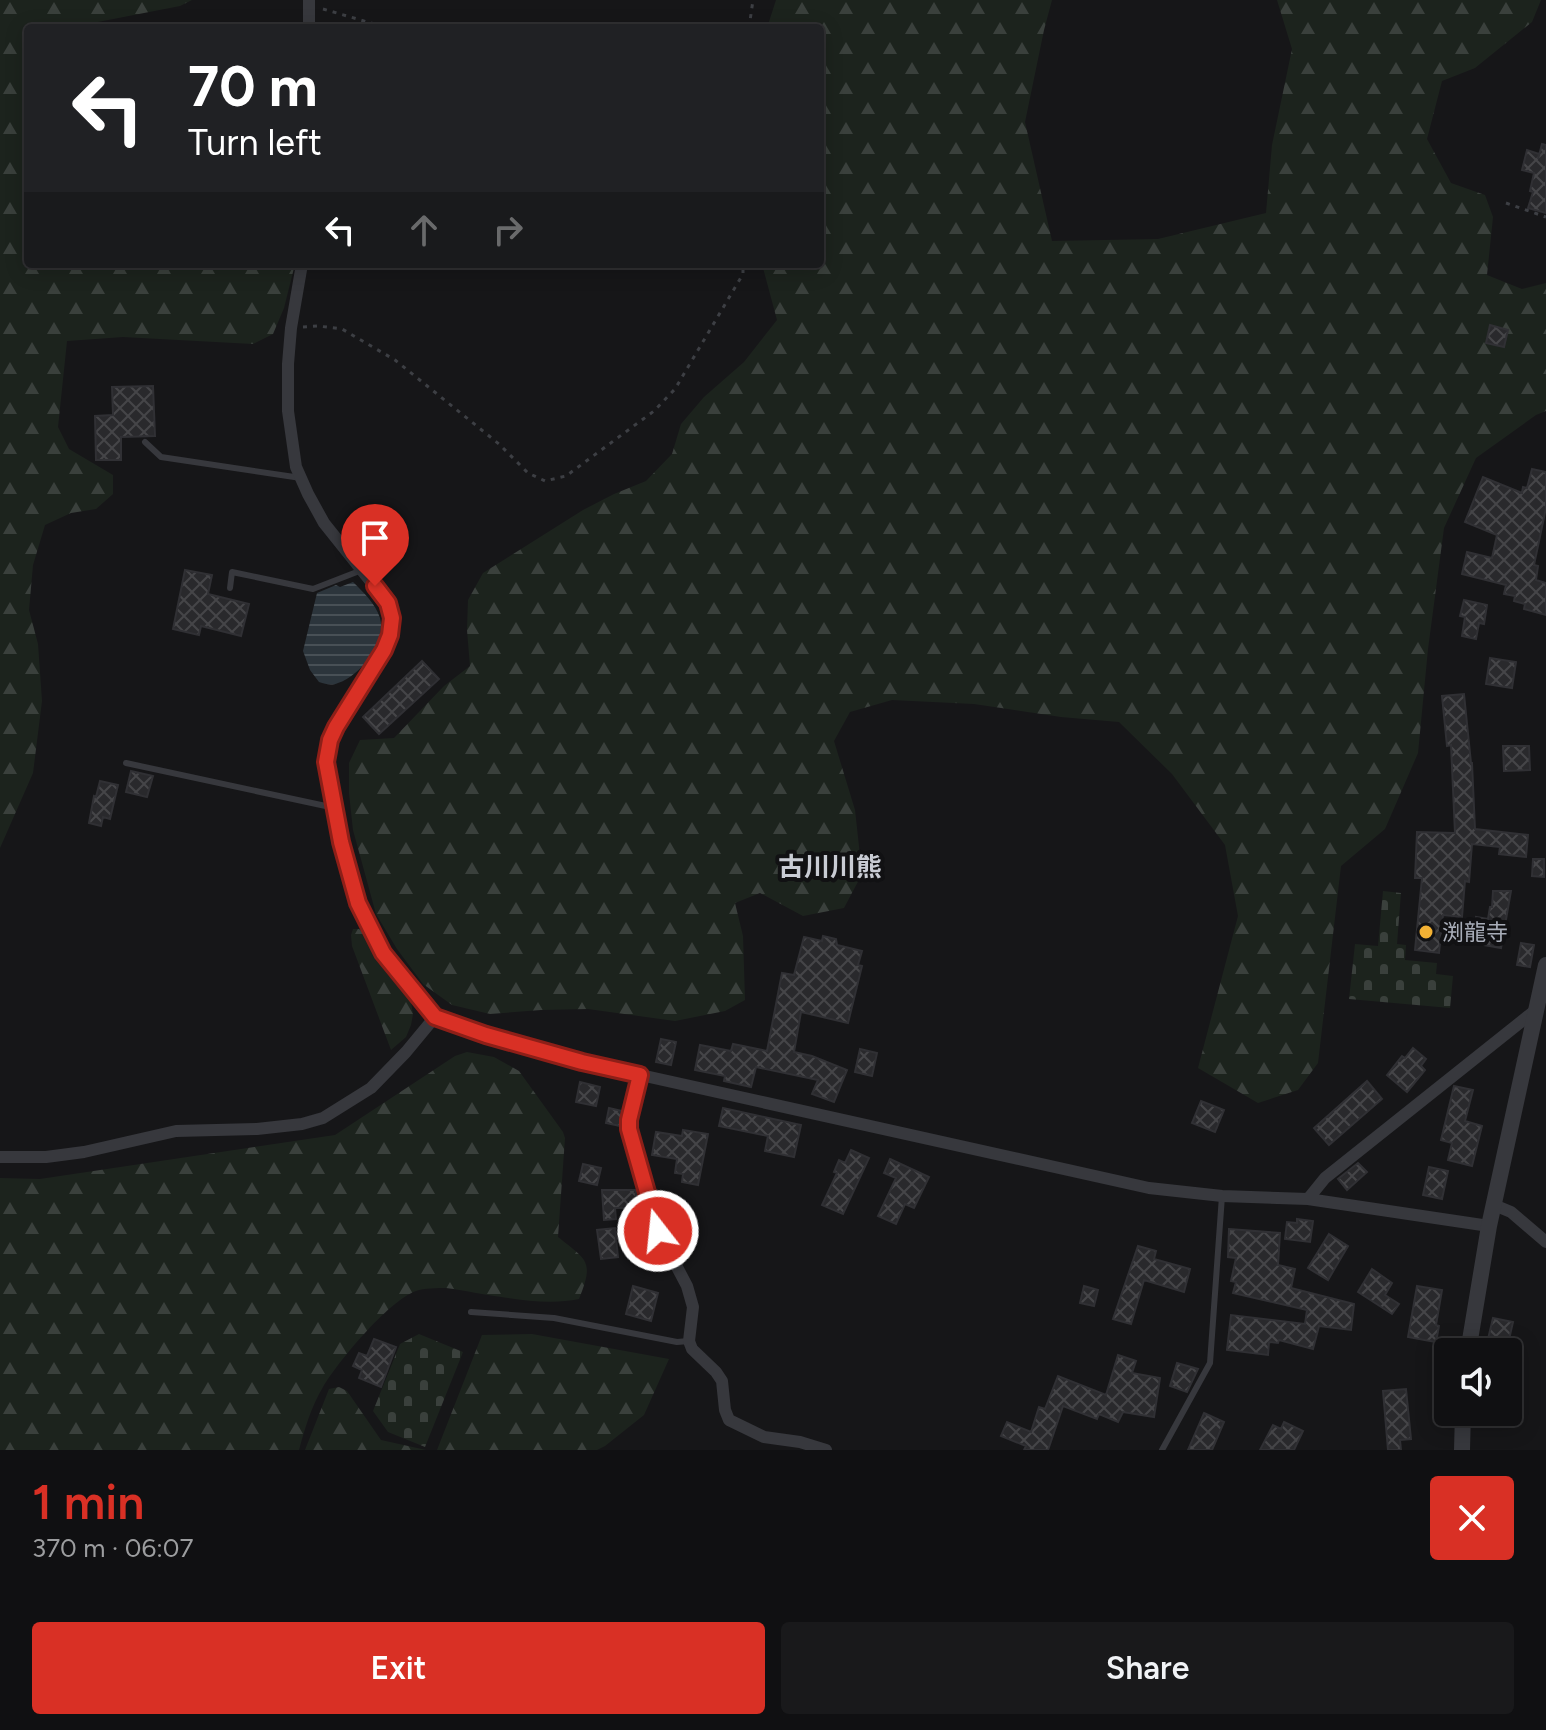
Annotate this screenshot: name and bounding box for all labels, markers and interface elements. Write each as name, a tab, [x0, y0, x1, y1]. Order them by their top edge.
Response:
text: 70 m	[188, 53, 318, 120]
icon: left	[56, 56, 160, 160]
text: Turn left	[188, 121, 322, 164]
icon: left	[318, 208, 362, 252]
icon: ahead	[402, 208, 446, 252]
icon: right	[486, 208, 530, 252]
pin	[341, 504, 409, 586]
icon: arrive	[353, 516, 397, 560]
district label: 古川川熊	[778, 851, 882, 883]
place label: 渕龍寺	[1442, 919, 1508, 946]
marker: 渕龍寺	[1417, 923, 1435, 941]
position arrow	[616, 1189, 700, 1273]
map controls	[1434, 1338, 1522, 1426]
button: sound	[1434, 1338, 1522, 1426]
text: 1 min	[32, 1473, 144, 1531]
button: close	[1430, 1476, 1514, 1560]
text: 370 m · 06:07	[32, 1532, 193, 1564]
button: Exit	[32, 1622, 765, 1714]
button: Share	[781, 1622, 1514, 1714]

